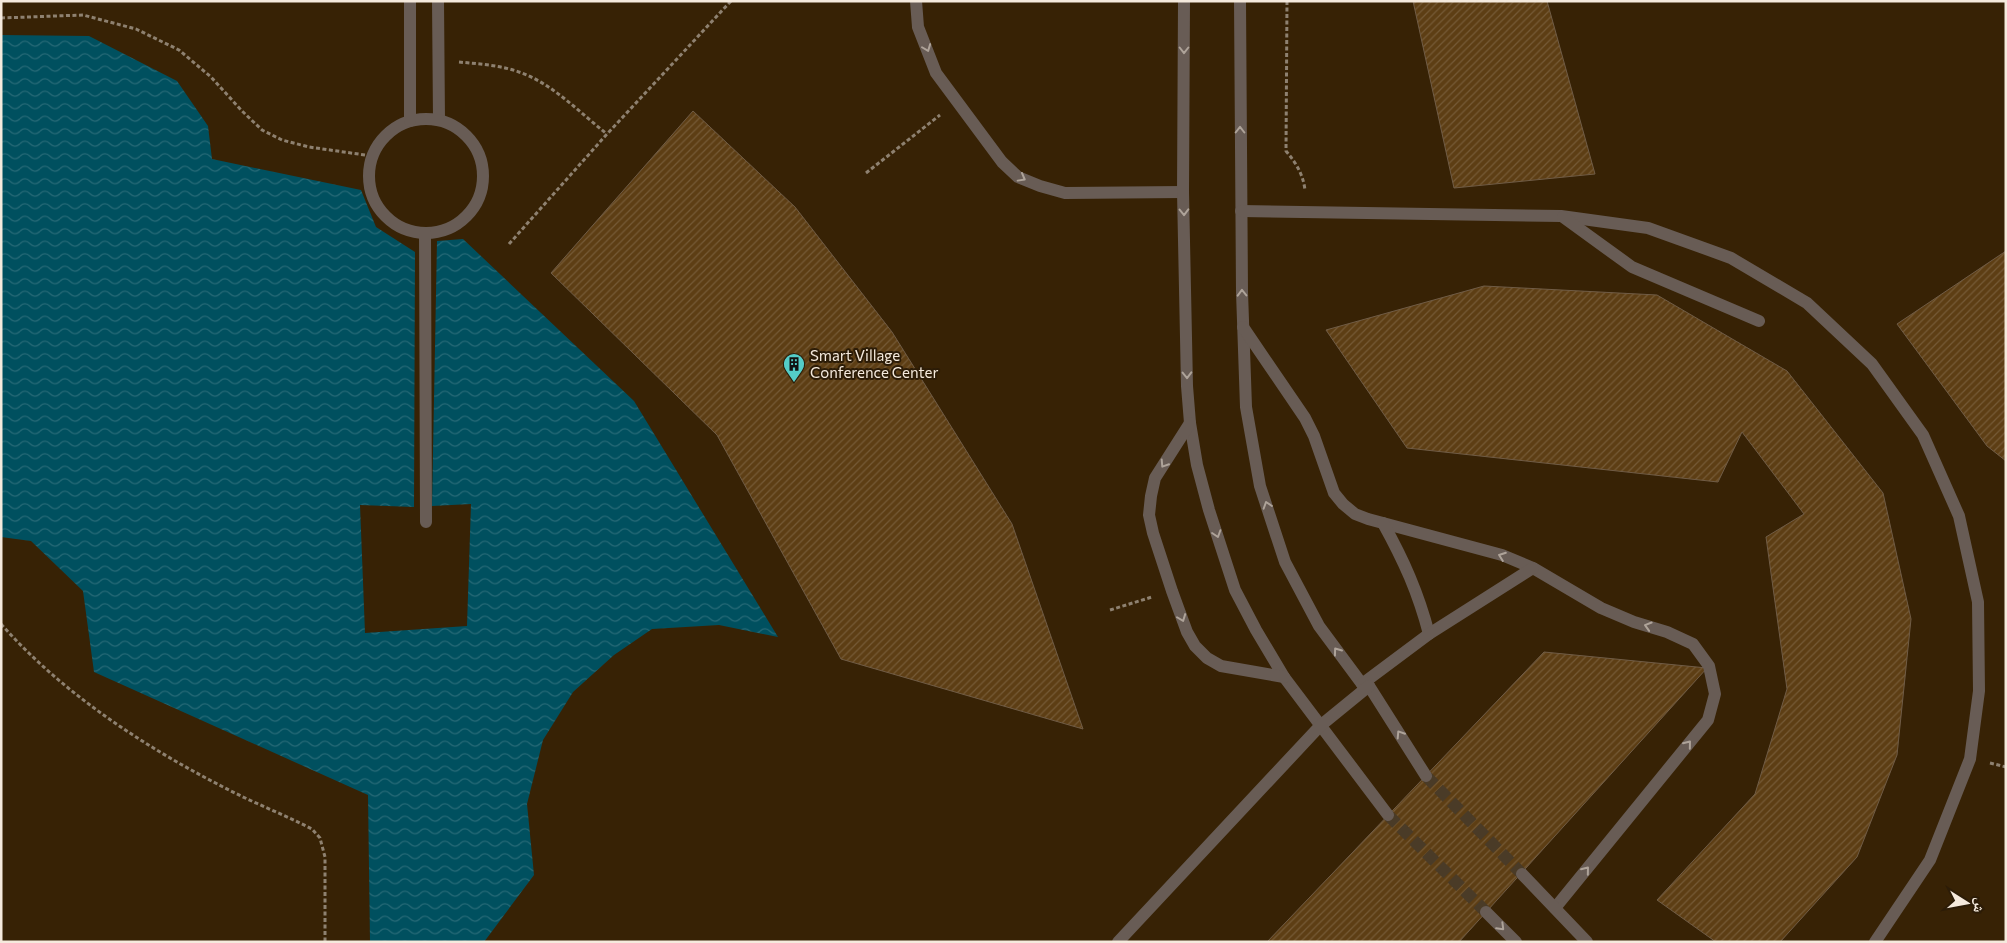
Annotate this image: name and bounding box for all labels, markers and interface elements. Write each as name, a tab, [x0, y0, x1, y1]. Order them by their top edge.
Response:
one-way arrow	[921, 44, 931, 52]
one-way arrow	[1179, 46, 1189, 54]
one-way arrow	[1235, 126, 1245, 134]
one-way arrow	[1016, 171, 1025, 181]
one-way arrow	[1178, 209, 1189, 217]
one-way arrow	[1237, 289, 1247, 296]
place label: Smart Village Conference Center	[810, 346, 938, 381]
building icon: Smart Village Conference Center	[782, 352, 806, 383]
one-way arrow	[1181, 371, 1192, 379]
one-way arrow	[1161, 458, 1170, 468]
one-way arrow	[1263, 502, 1273, 510]
one-way arrow	[1211, 529, 1221, 538]
one-way arrow	[1499, 552, 1507, 562]
one-way arrow	[1176, 613, 1186, 622]
one-way arrow	[1644, 622, 1653, 632]
one-way arrow	[1334, 647, 1343, 657]
one-way arrow	[1396, 731, 1406, 740]
one-way arrow	[1683, 741, 1692, 750]
one-way arrow	[1580, 867, 1589, 876]
north arrow	[1942, 878, 1992, 928]
text: ش	[1969, 896, 1990, 915]
one-way arrow	[1495, 921, 1504, 930]

